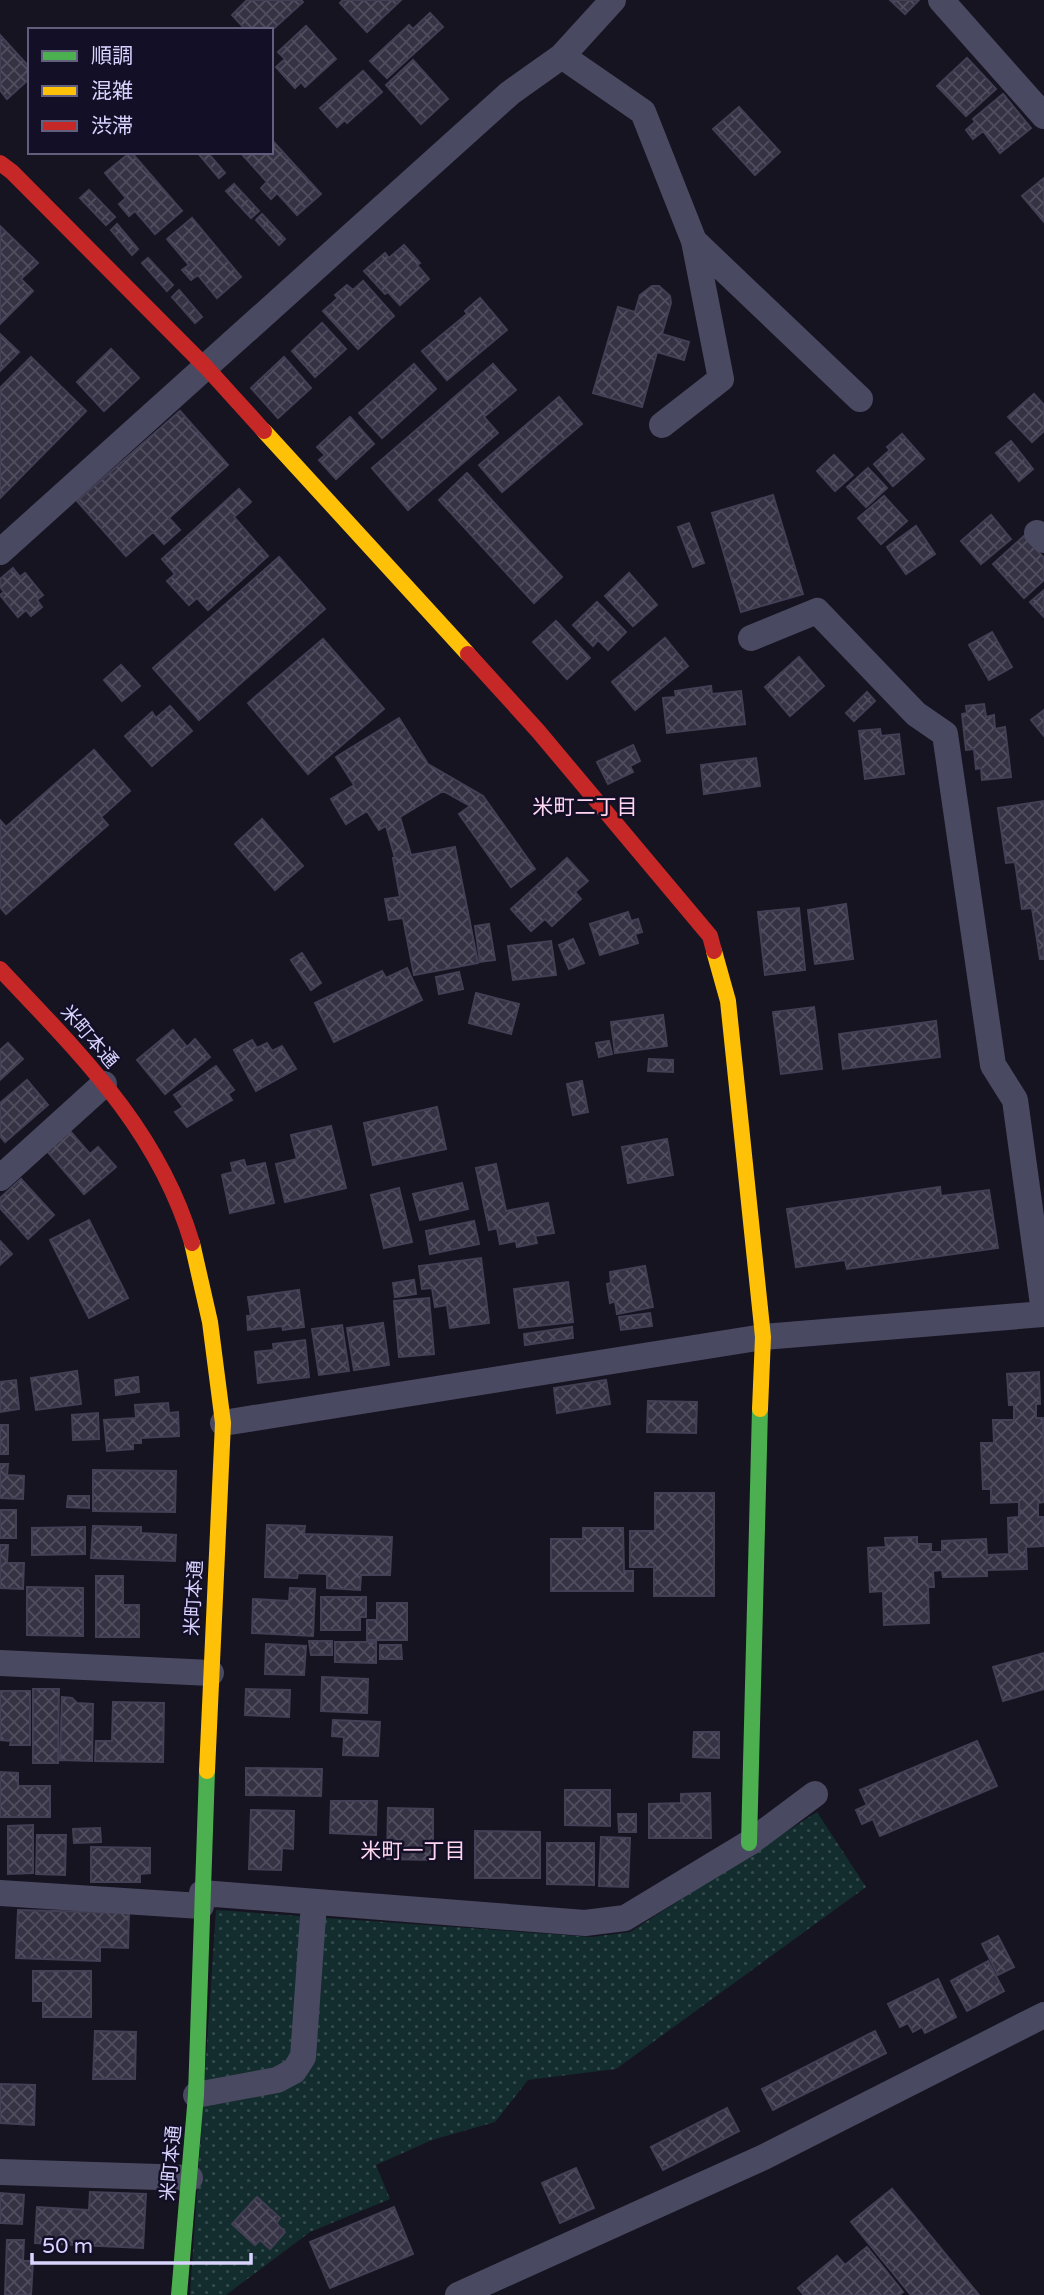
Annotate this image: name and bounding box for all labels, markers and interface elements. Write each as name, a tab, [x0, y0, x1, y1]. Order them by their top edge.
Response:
legend	[28, 28, 273, 154]
text: 順調	[91, 44, 133, 69]
text: 混雑	[91, 79, 133, 104]
text: 渋滞	[91, 114, 133, 139]
district label: 米町二丁目	[533, 795, 638, 820]
street label: 米町本通	[56, 1001, 122, 1073]
street label: 米町本通	[181, 1560, 207, 1637]
district label: 米町一丁目	[361, 1839, 466, 1864]
street label: 米町本通	[157, 2124, 185, 2202]
scale bar	[32, 2222, 250, 2266]
text: 50 m	[42, 2234, 93, 2259]

